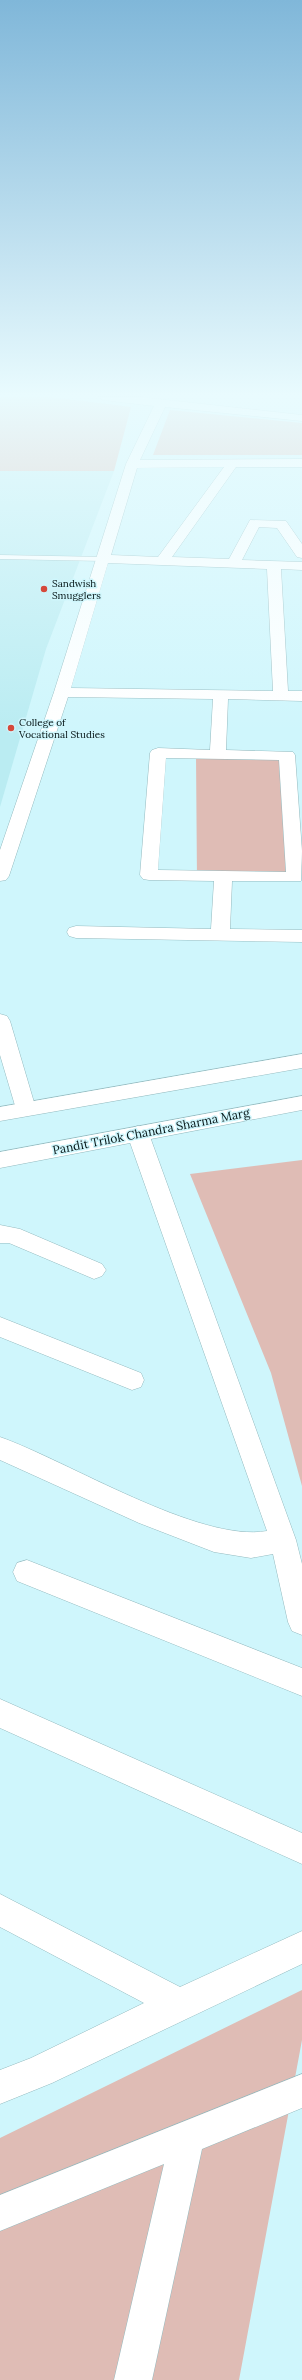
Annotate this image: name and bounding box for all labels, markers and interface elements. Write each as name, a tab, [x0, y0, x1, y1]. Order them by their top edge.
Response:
place label: Sandwish Smugglers	[52, 577, 101, 602]
marker: Sandwish Smugglers	[39, 584, 49, 594]
place label: College of Vocational Studies	[18, 716, 105, 741]
marker: College of Vocational Studies	[6, 723, 16, 733]
street label: Pandit Trilok Chandra Sharma Marg	[51, 1104, 251, 1157]

